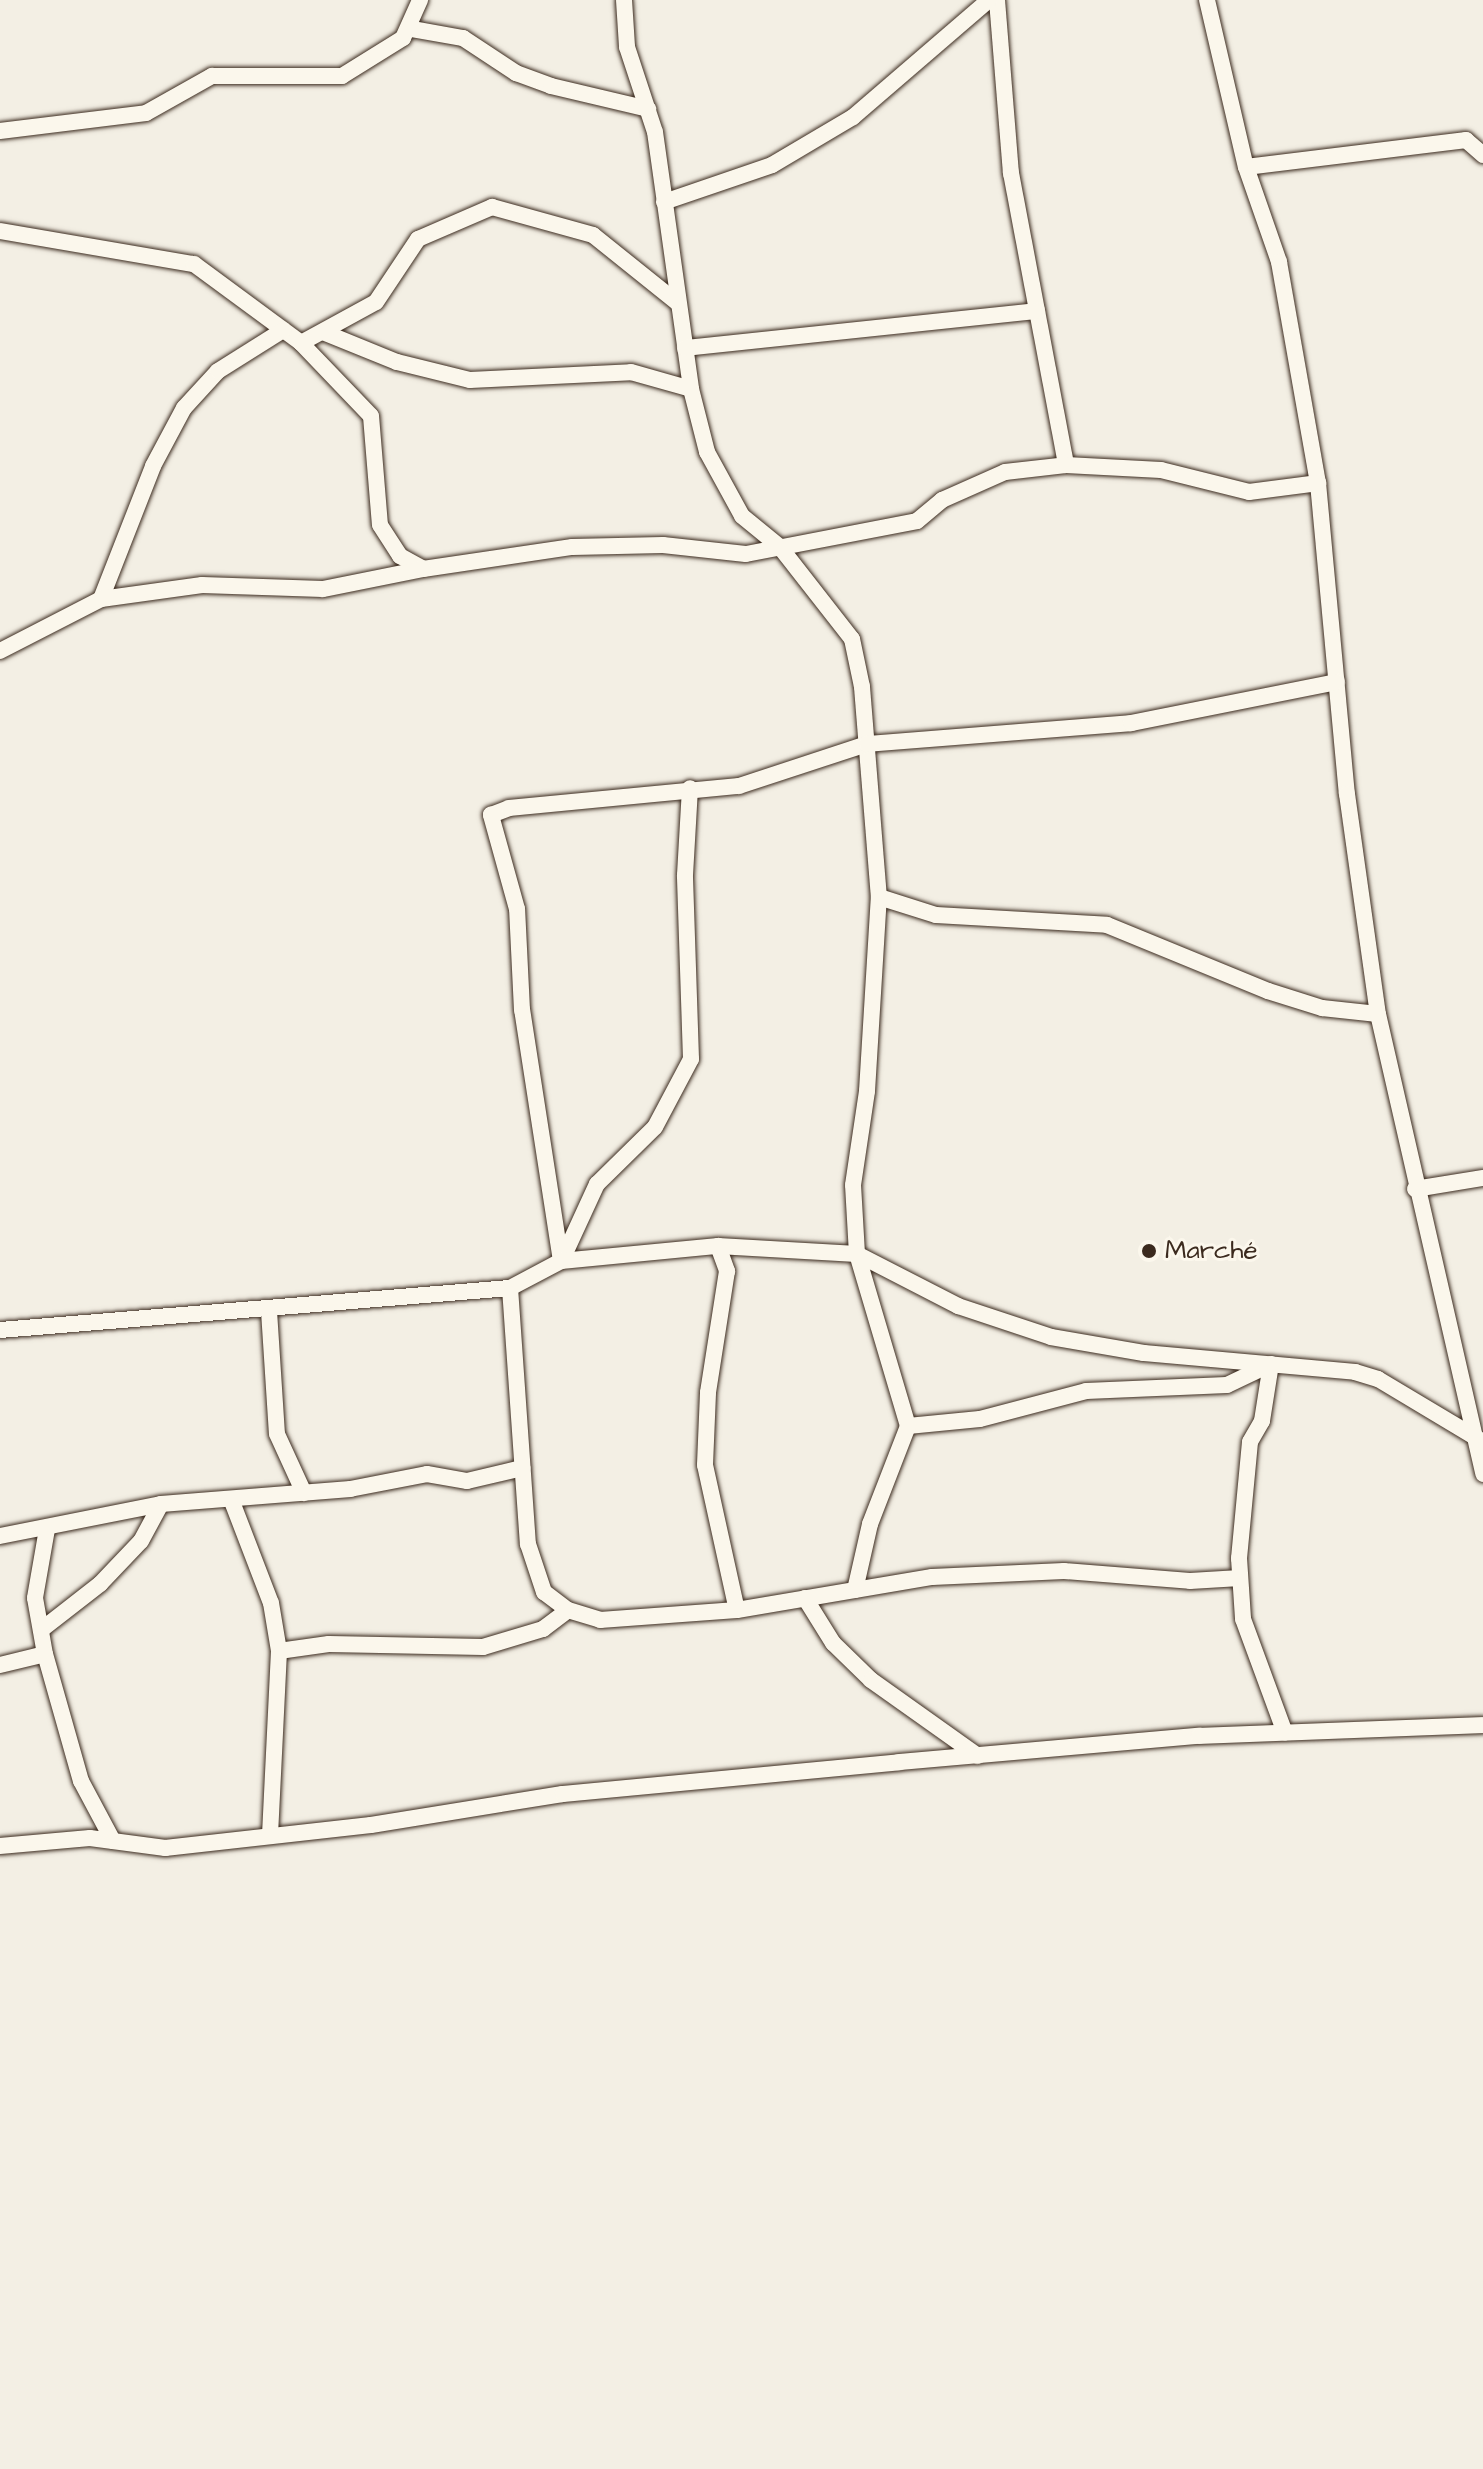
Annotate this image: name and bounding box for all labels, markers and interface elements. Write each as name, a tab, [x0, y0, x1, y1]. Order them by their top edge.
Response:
place label: Marché	[1165, 1235, 1257, 1267]
marker: Marché	[1140, 1242, 1158, 1260]

